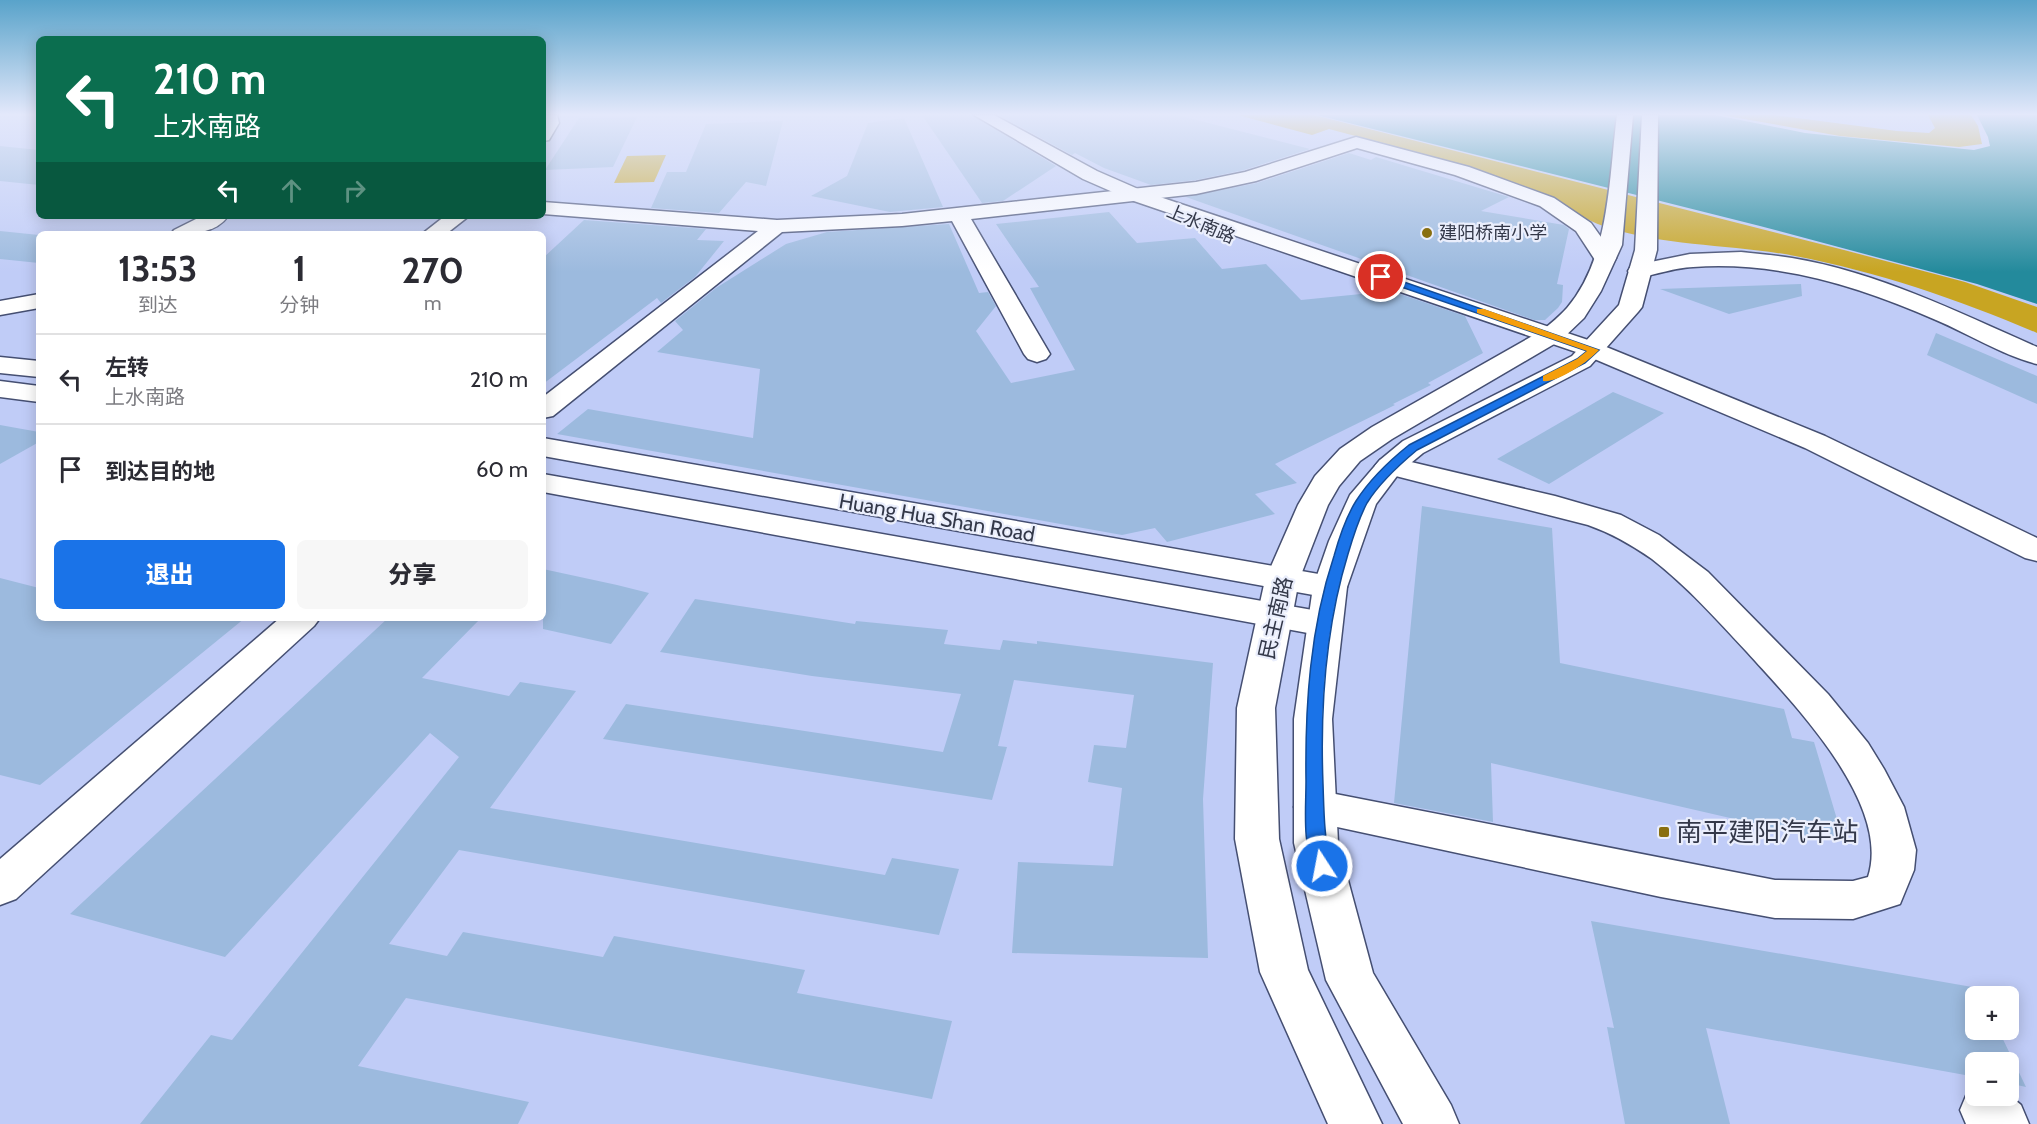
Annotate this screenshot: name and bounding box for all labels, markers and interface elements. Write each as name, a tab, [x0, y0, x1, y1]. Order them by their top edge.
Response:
text: 210 m	[153, 53, 266, 105]
icon: left	[54, 60, 132, 138]
text: 上水南路	[153, 110, 261, 143]
icon: left	[212, 174, 245, 207]
icon: ahead	[275, 174, 308, 207]
icon: right	[338, 174, 371, 207]
street label: 上水南路	[1164, 200, 1238, 248]
place label: 建阳桥南小学	[1439, 222, 1547, 244]
marker: 建阳桥南小学	[1420, 226, 1434, 240]
text: 13:53	[118, 246, 197, 290]
text: 1	[293, 246, 306, 290]
text: 270	[401, 248, 464, 292]
pin	[1355, 251, 1406, 302]
icon: arrive	[1364, 260, 1397, 293]
text: m	[424, 291, 441, 315]
text: 到达	[138, 293, 178, 317]
text: 分钟	[279, 293, 319, 317]
text: 左转	[105, 354, 149, 381]
icon: left	[54, 363, 87, 396]
text: 210 m	[470, 366, 528, 393]
text: 上水南路	[105, 385, 185, 409]
icon: arrive	[54, 453, 87, 486]
text: 60 m	[476, 456, 528, 483]
text: 到达目的地	[105, 458, 215, 485]
street label: Huang Hua Shan Road	[837, 488, 1037, 547]
button: 退出	[54, 540, 285, 609]
button: 分享	[297, 540, 528, 609]
street label: 民主南路	[1254, 574, 1297, 662]
place label: 南平建阳汽车站	[1676, 816, 1858, 848]
marker: 南平建阳汽车站	[1657, 825, 1671, 839]
position arrow	[1290, 834, 1354, 898]
map controls	[1965, 986, 2019, 1106]
button: +	[1965, 986, 2019, 1040]
button: −	[1965, 1052, 2019, 1106]

